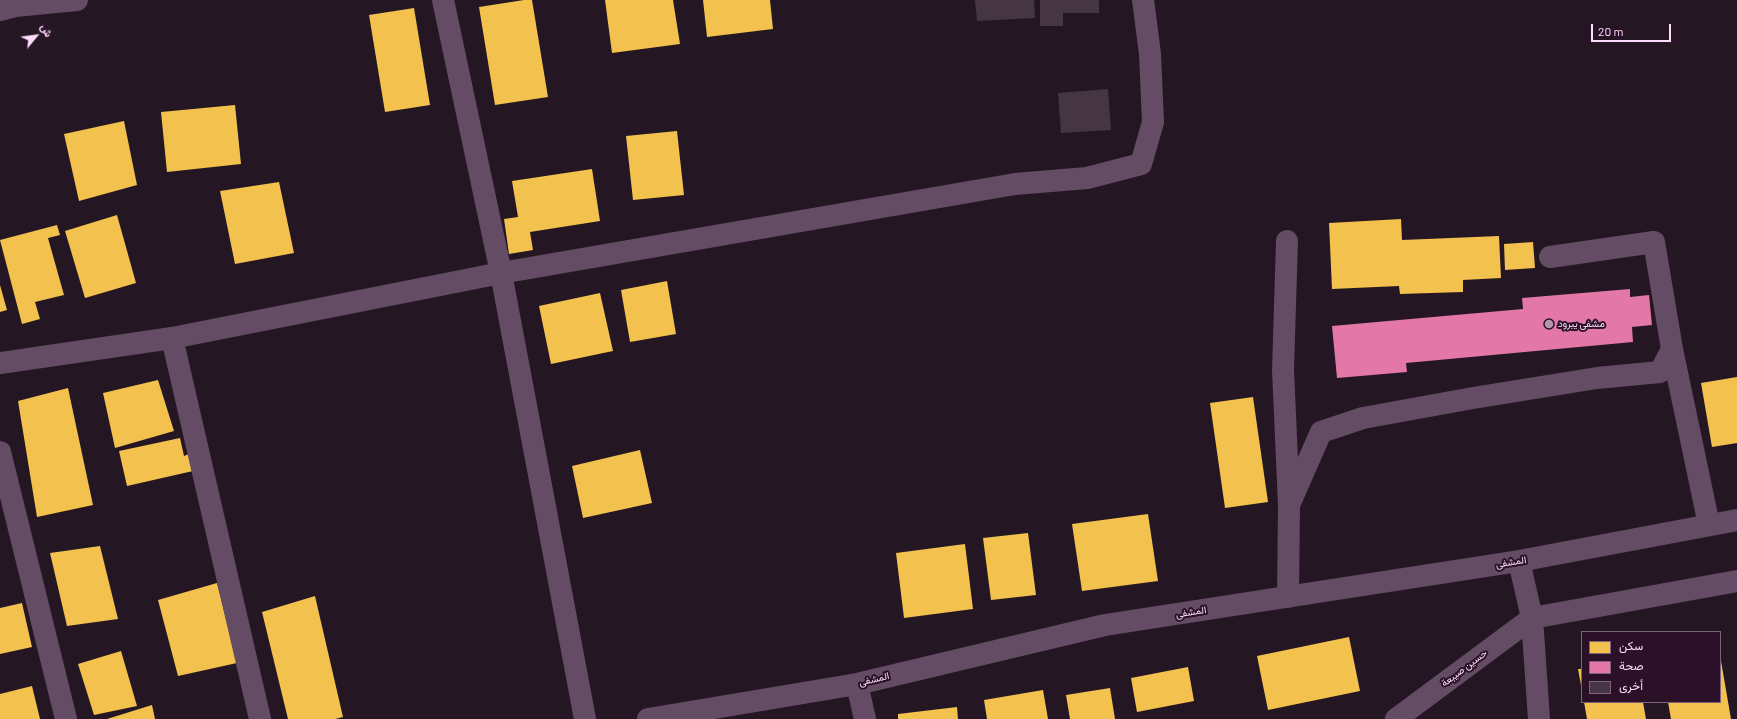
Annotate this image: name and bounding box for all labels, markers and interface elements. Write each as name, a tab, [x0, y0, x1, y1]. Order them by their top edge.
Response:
north arrow	[16, 16, 56, 56]
scale bar	[1593, 16, 1673, 42]
text: ش	[38, 21, 56, 39]
text: 20 m	[1598, 24, 1624, 38]
marker: مشفى يبرود	[1543, 318, 1555, 330]
place label: مشفى يبرود	[1558, 318, 1605, 330]
street label: المشفى	[1495, 554, 1527, 570]
street label: المشفى	[1175, 604, 1207, 620]
legend	[1581, 631, 1721, 703]
text: سكن	[1619, 638, 1643, 652]
street label: حسين صيبعة	[1439, 647, 1489, 689]
text: صحة	[1619, 658, 1643, 672]
street label: المشفى	[858, 670, 890, 688]
text: أخرى	[1619, 678, 1643, 692]

